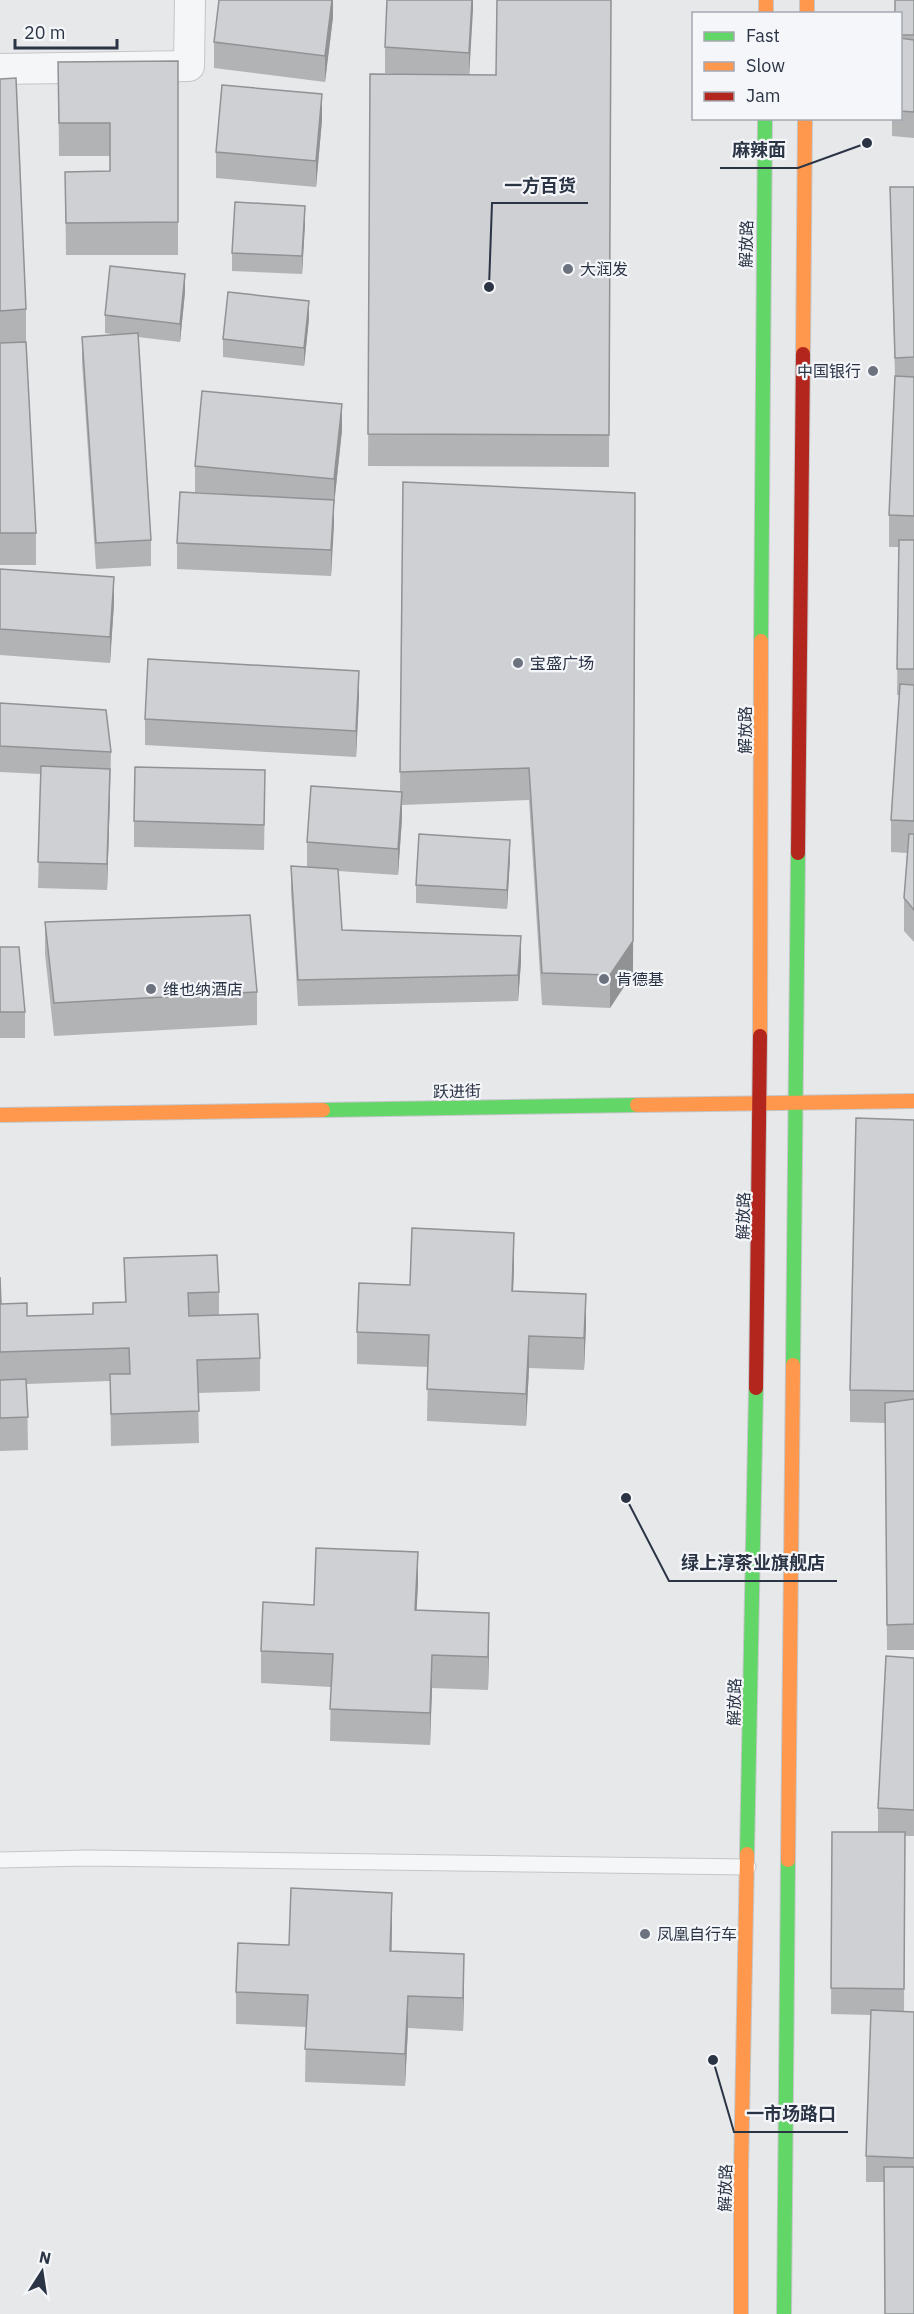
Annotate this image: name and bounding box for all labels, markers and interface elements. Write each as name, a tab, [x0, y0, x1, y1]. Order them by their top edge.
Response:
scale bar	[15, 12, 117, 50]
legend	[692, 12, 902, 120]
text: 20 m	[24, 21, 66, 44]
text: Fast	[746, 24, 780, 47]
text: Slow	[746, 54, 785, 77]
text: Jam	[746, 84, 781, 107]
callout: 麻辣面	[720, 132, 798, 168]
text: 麻辣面	[732, 138, 786, 161]
callout: 一方百货	[492, 167, 588, 203]
text: 一方百货	[504, 174, 576, 197]
street label: 解放路	[736, 220, 756, 268]
place label: 大润发	[580, 259, 628, 279]
marker: 大润发	[561, 262, 575, 276]
place label: 中国银行	[797, 361, 861, 381]
marker: 中国银行	[866, 364, 880, 378]
place label: 宝盛广场	[530, 653, 594, 673]
marker: 宝盛广场	[511, 656, 525, 670]
street label: 解放路	[735, 706, 755, 754]
place label: 肯德基	[616, 969, 664, 989]
marker: 肯德基	[597, 972, 611, 986]
place label: 维也纳酒店	[163, 979, 243, 999]
marker: 维也纳酒店	[144, 982, 158, 996]
street label: 跃进街	[433, 1081, 481, 1101]
street label: 解放路	[733, 1192, 753, 1240]
callout: 绿上淳茶业旗舰店	[669, 1545, 837, 1581]
text: 绿上淳茶业旗舰店	[681, 1551, 825, 1574]
street label: 解放路	[724, 1678, 744, 1726]
place label: 凤凰自行车	[657, 1924, 737, 1944]
marker: 凤凰自行车	[638, 1927, 652, 1941]
callout: 一市场路口	[734, 2096, 848, 2132]
text: 一市场路口	[746, 2102, 836, 2125]
street label: 解放路	[715, 2164, 735, 2212]
north arrow	[12, 2242, 72, 2302]
text: N	[37, 2246, 53, 2268]

